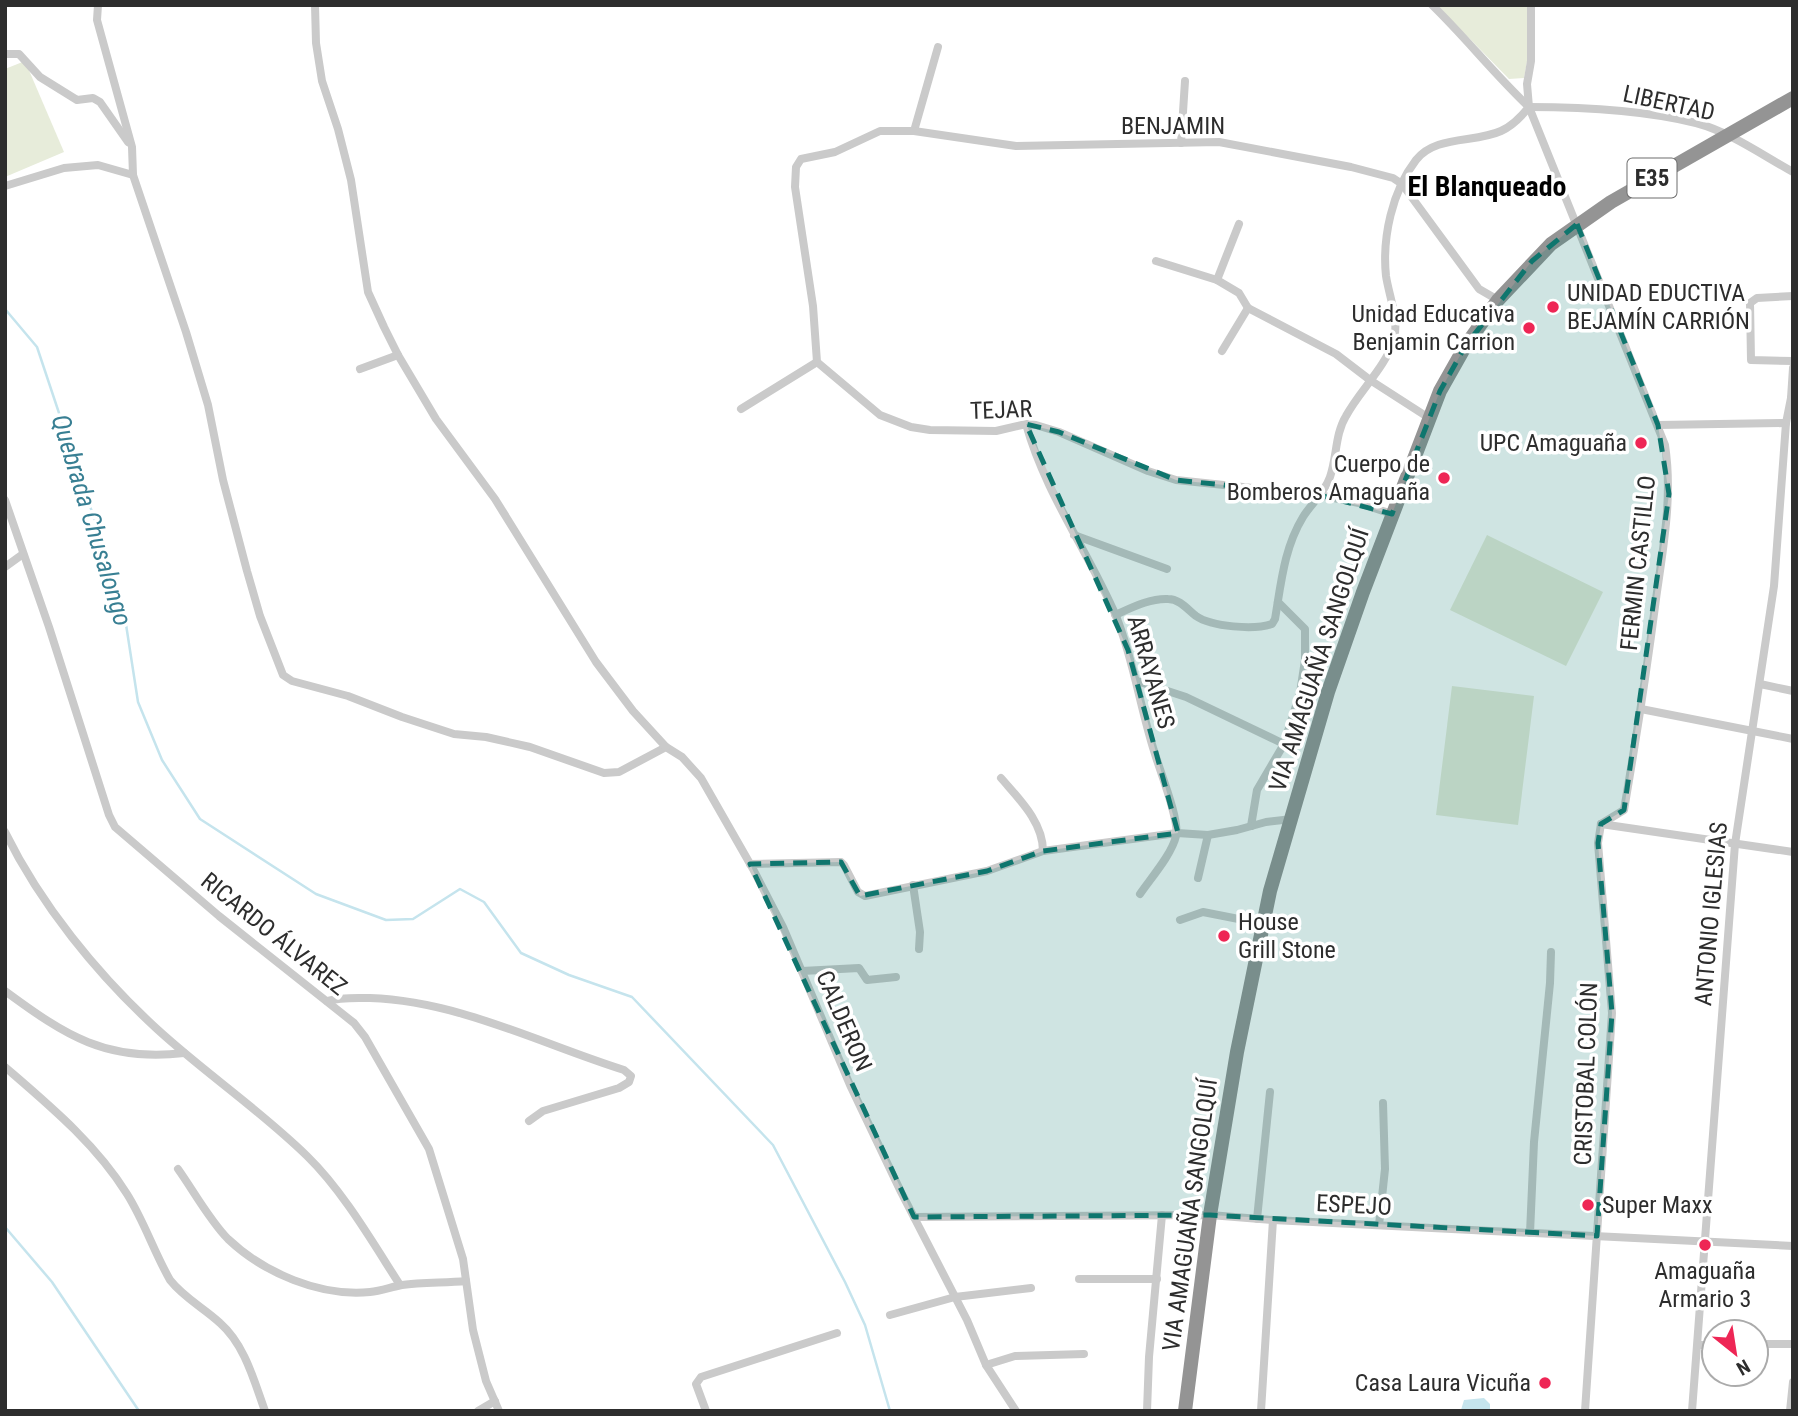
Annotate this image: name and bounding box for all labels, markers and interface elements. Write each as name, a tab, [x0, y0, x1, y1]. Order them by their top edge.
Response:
street label: LIBERTAD	[1620, 80, 1718, 126]
street label: BENJAMIN	[1121, 112, 1225, 140]
road number: E35	[1628, 158, 1676, 197]
district label: El Blanqueado	[1407, 170, 1567, 203]
place label: UNIDAD EDUCTIVA BEJAMÍN CARRIÓN	[1567, 279, 1750, 335]
marker: UNIDAD EDUCTIVA BEJAMÍN CARRIÓN	[1545, 299, 1561, 315]
place label: Unidad Educativa Benjamin Carrion	[1352, 300, 1515, 356]
marker: Unidad Educativa Benjamin Carrion	[1521, 320, 1537, 336]
street label: TEJAR	[969, 395, 1033, 425]
water label: Quebrada Chusalongo	[46, 411, 138, 629]
place label: UPC Amaguaña	[1480, 429, 1627, 457]
marker: UPC Amaguaña	[1633, 435, 1649, 451]
place label: Cuerpo de Bomberos Amaguaña	[1227, 450, 1430, 506]
marker: Cuerpo de Bomberos Amaguaña	[1436, 470, 1452, 486]
street label: FERMIN CASTILLO	[1615, 474, 1661, 652]
street label: VIA AMAGUAÑA SANGOLQUÍ	[1263, 524, 1375, 795]
street label: ARRAYANES	[1121, 612, 1181, 732]
street label: ANTONIO IGLESIAS	[1689, 821, 1733, 1007]
street label: RICARDO ÁLVAREZ	[195, 867, 353, 1001]
place label: House Grill Stone	[1238, 908, 1336, 964]
marker: House Grill Stone	[1216, 928, 1232, 944]
street label: CALDERON	[810, 966, 878, 1076]
street label: CRISTOBAL COLÓN	[1569, 982, 1603, 1166]
street label: VIA AMAGUAÑA SANGOLQUÍ	[1157, 1076, 1223, 1353]
street label: ESPEJO	[1315, 1189, 1393, 1221]
place label: Super Maxx	[1602, 1191, 1713, 1219]
marker: Super Maxx	[1580, 1197, 1596, 1213]
marker: Amaguaña Armario 3	[1697, 1237, 1713, 1253]
place label: Amaguaña Armario 3	[1654, 1257, 1756, 1313]
north arrow	[1700, 1318, 1770, 1388]
text: N	[1732, 1354, 1754, 1380]
place label: Casa Laura Vicuña	[1355, 1369, 1531, 1397]
marker: Casa Laura Vicuña	[1537, 1375, 1553, 1391]

